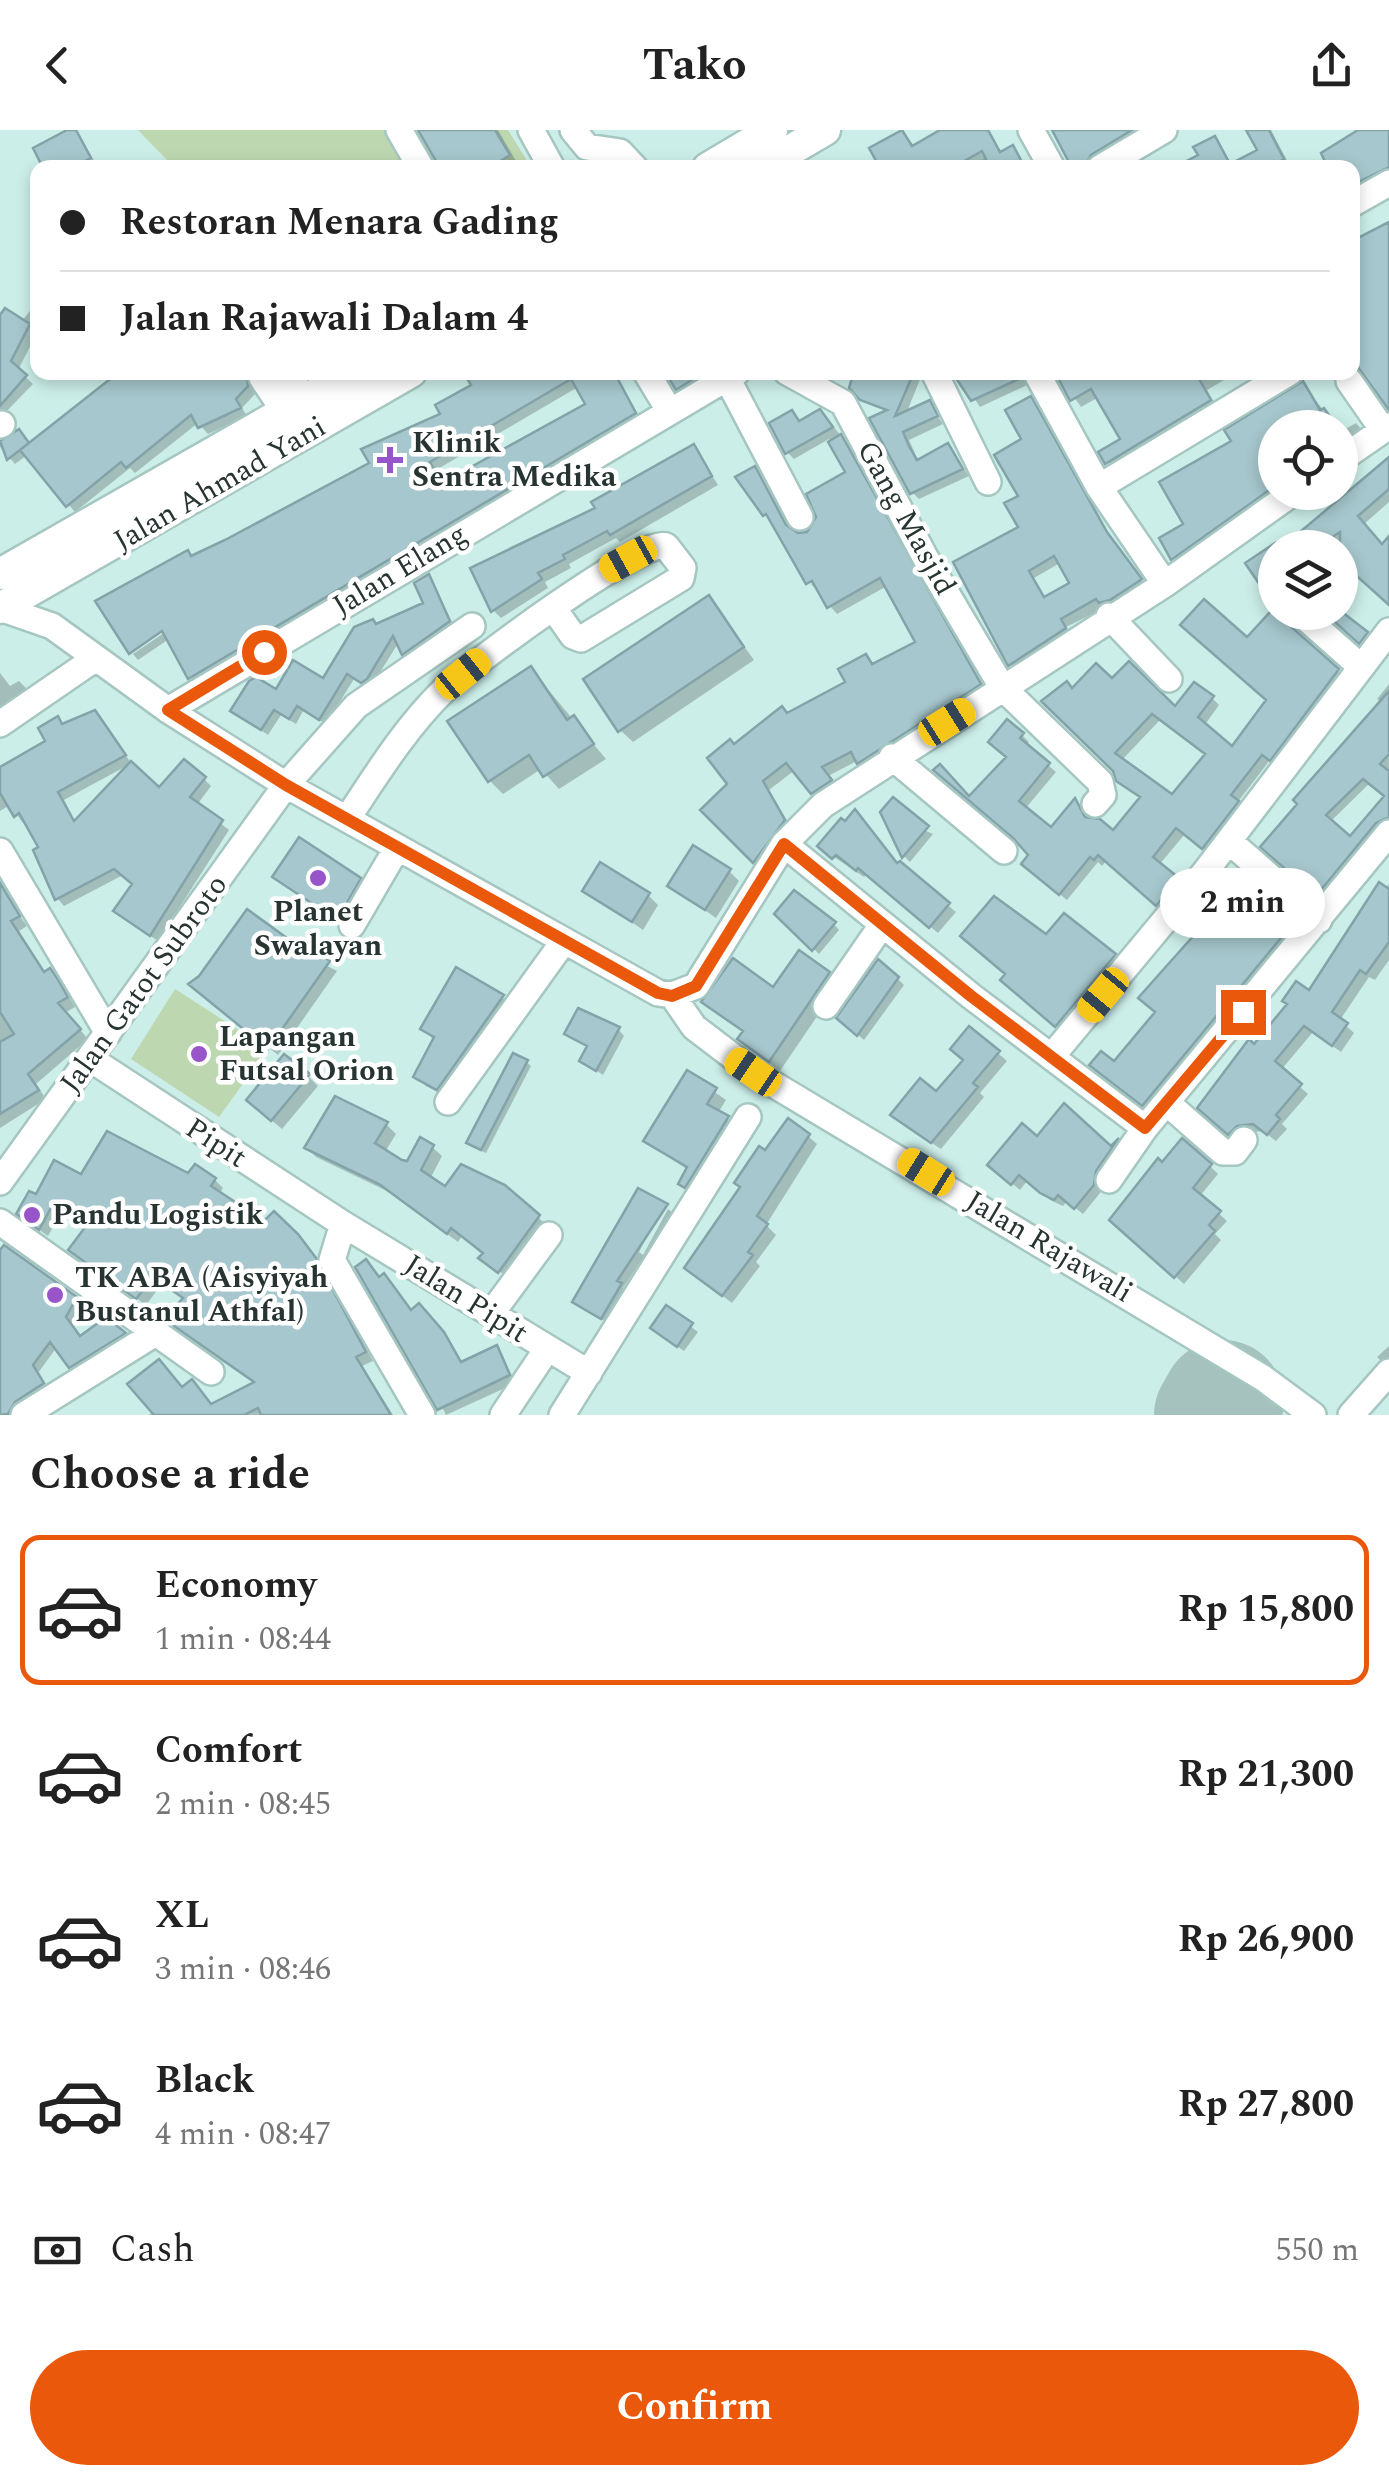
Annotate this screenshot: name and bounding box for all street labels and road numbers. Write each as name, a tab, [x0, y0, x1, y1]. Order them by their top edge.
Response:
street label: Jalan Ahmad Yani	[105, 404, 335, 564]
street label: Gang Masjid	[844, 432, 968, 604]
street label: Jalan Elang	[324, 512, 476, 628]
street label: Jalan Gatot Subroto	[49, 865, 239, 1103]
street label: Pipit	[176, 1106, 256, 1180]
street label: Jalan Rajawali	[957, 1179, 1141, 1315]
street label: Jalan Pipit	[395, 1243, 537, 1355]

